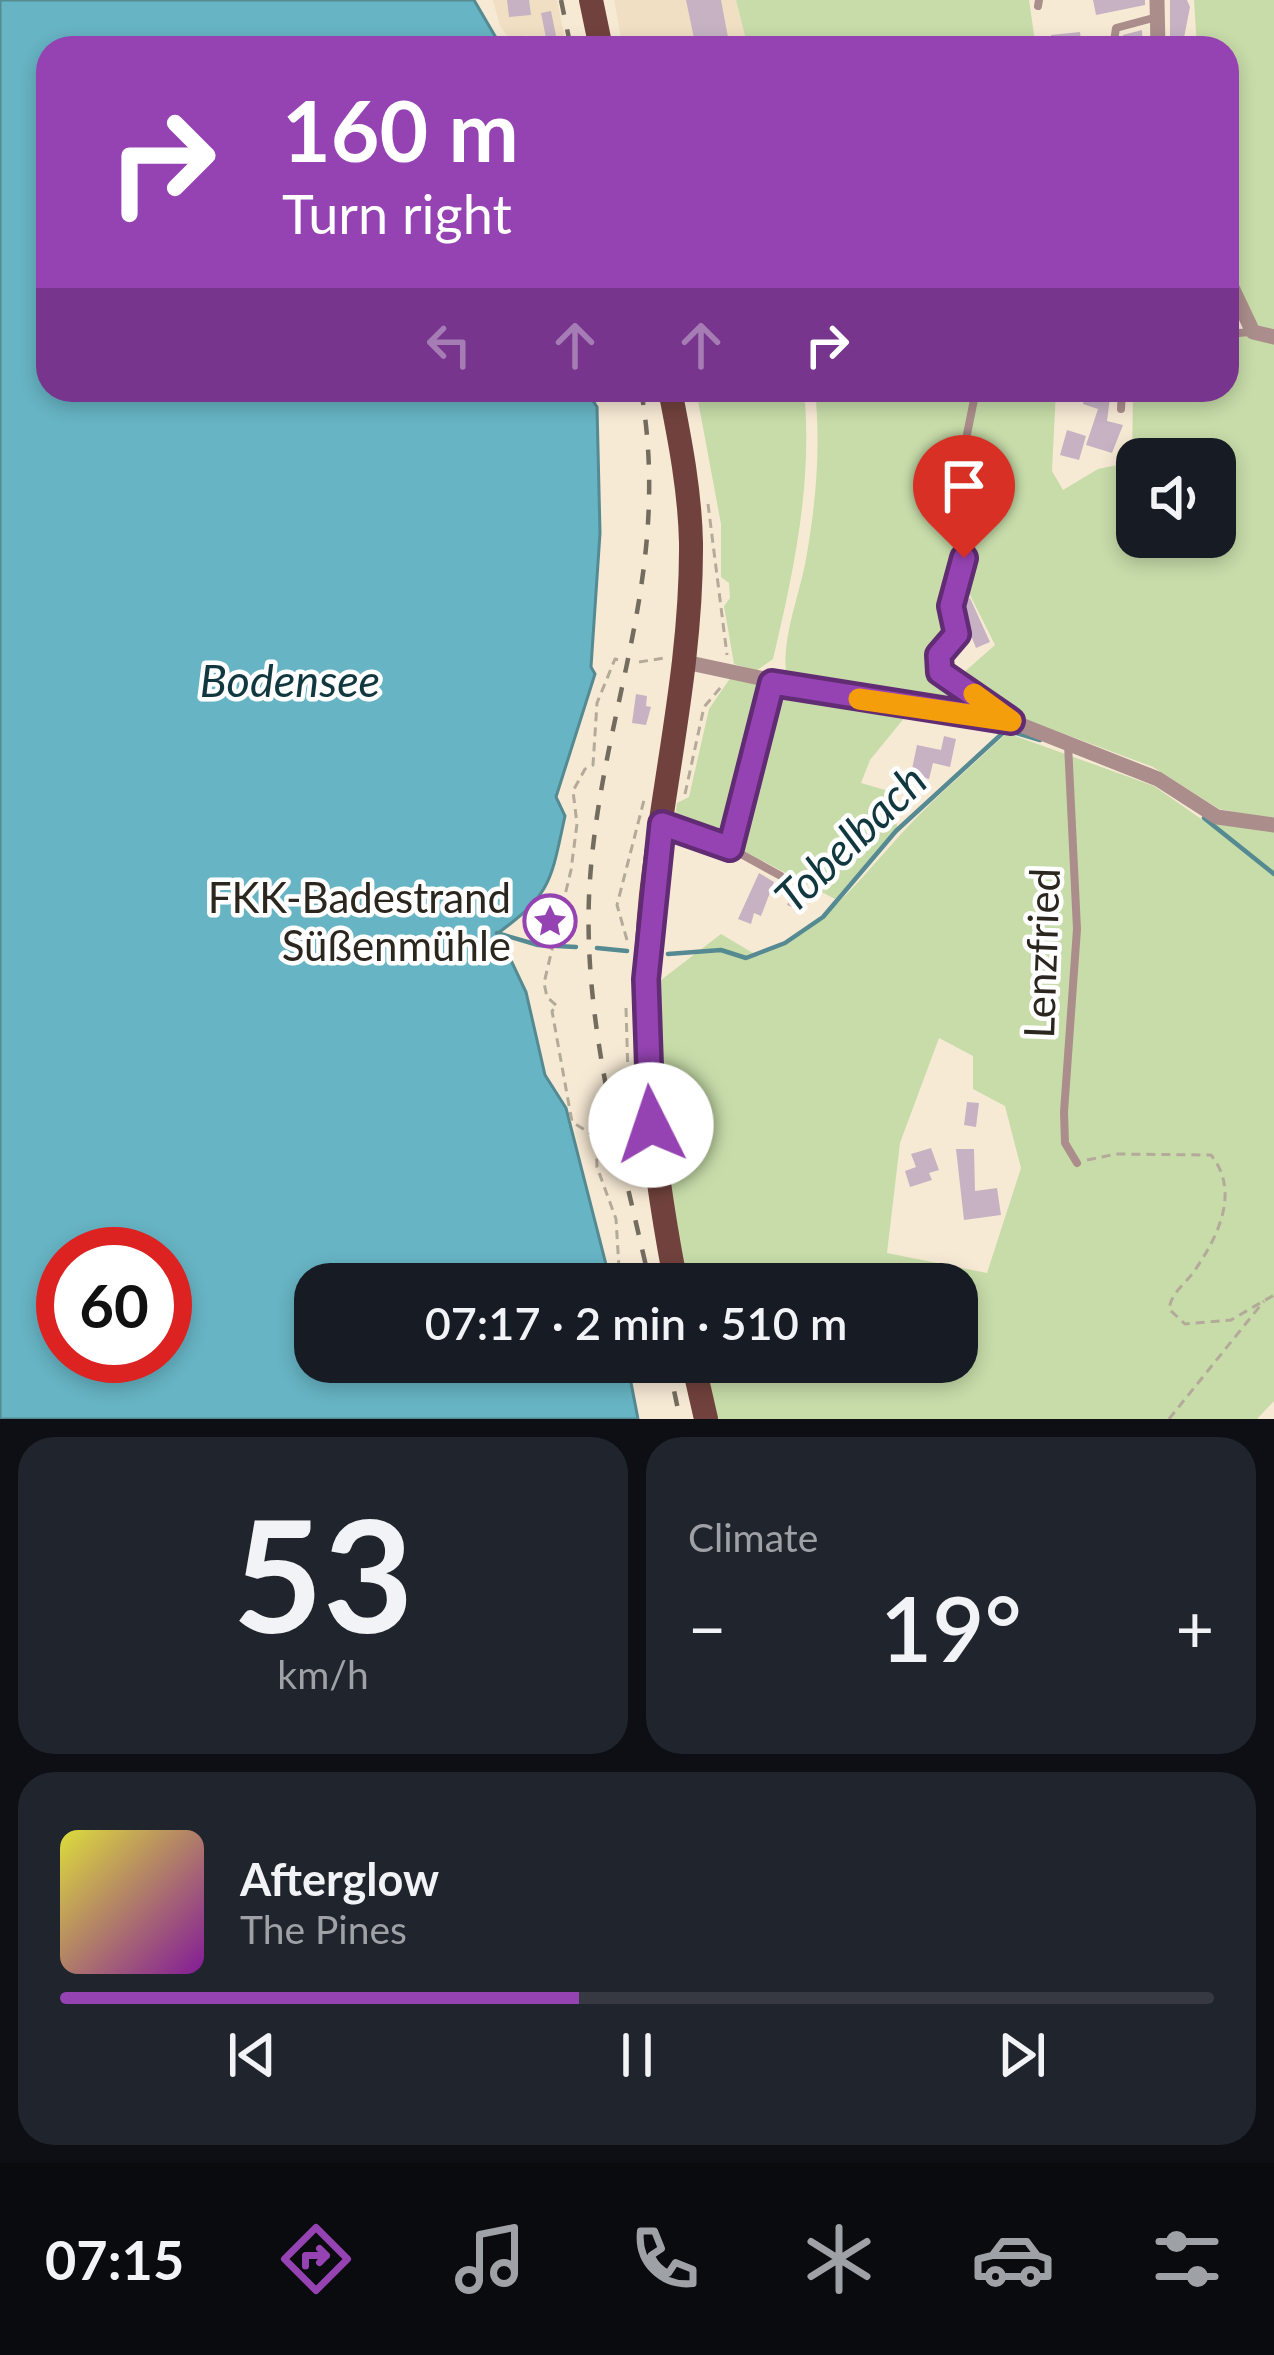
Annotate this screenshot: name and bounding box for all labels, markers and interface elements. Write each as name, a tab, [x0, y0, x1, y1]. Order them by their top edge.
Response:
text: 160 m	[282, 79, 519, 180]
icon: right	[84, 84, 240, 240]
text: Turn right	[282, 181, 512, 246]
icon: left	[416, 312, 482, 378]
icon: ahead	[542, 312, 608, 378]
icon: ahead	[668, 312, 734, 378]
icon: right	[794, 312, 860, 378]
pin	[913, 435, 1015, 558]
map controls	[1116, 438, 1236, 558]
button: sound	[1116, 438, 1236, 558]
icon: arrive	[931, 453, 997, 519]
water label: Bodensee	[200, 653, 380, 707]
water label: Tobelbach	[763, 753, 937, 923]
street label: Lenzfried	[1013, 867, 1069, 1039]
place label: FKK-Badestrand Süßenmühle	[208, 872, 511, 970]
place icon: FKK-Badestrand Süßenmühle	[522, 893, 578, 949]
position arrow	[588, 1062, 714, 1188]
speed limit sign: 60	[36, 1227, 192, 1383]
text: 07:17 · 2 min · 510 m	[425, 1296, 847, 1350]
text: 53	[233, 1479, 413, 1666]
text: Climate	[688, 1514, 818, 1560]
text: 19°	[880, 1573, 1022, 1681]
text: −	[688, 1588, 726, 1667]
text: +	[1176, 1588, 1214, 1667]
text: km/h	[277, 1651, 369, 1697]
text: Afterglow	[240, 1852, 439, 1906]
text: The Pines	[240, 1906, 407, 1952]
icon: previous	[219, 2022, 285, 2088]
icon: pause	[604, 2022, 670, 2088]
icon: next	[989, 2022, 1055, 2088]
icon: directions	[274, 2217, 358, 2301]
icon: music	[448, 2217, 532, 2301]
icon: phone	[623, 2217, 707, 2301]
icon: climate	[797, 2217, 881, 2301]
icon: car	[971, 2217, 1055, 2301]
icon: filters	[1145, 2217, 1229, 2301]
text: 07:15	[45, 2227, 184, 2292]

